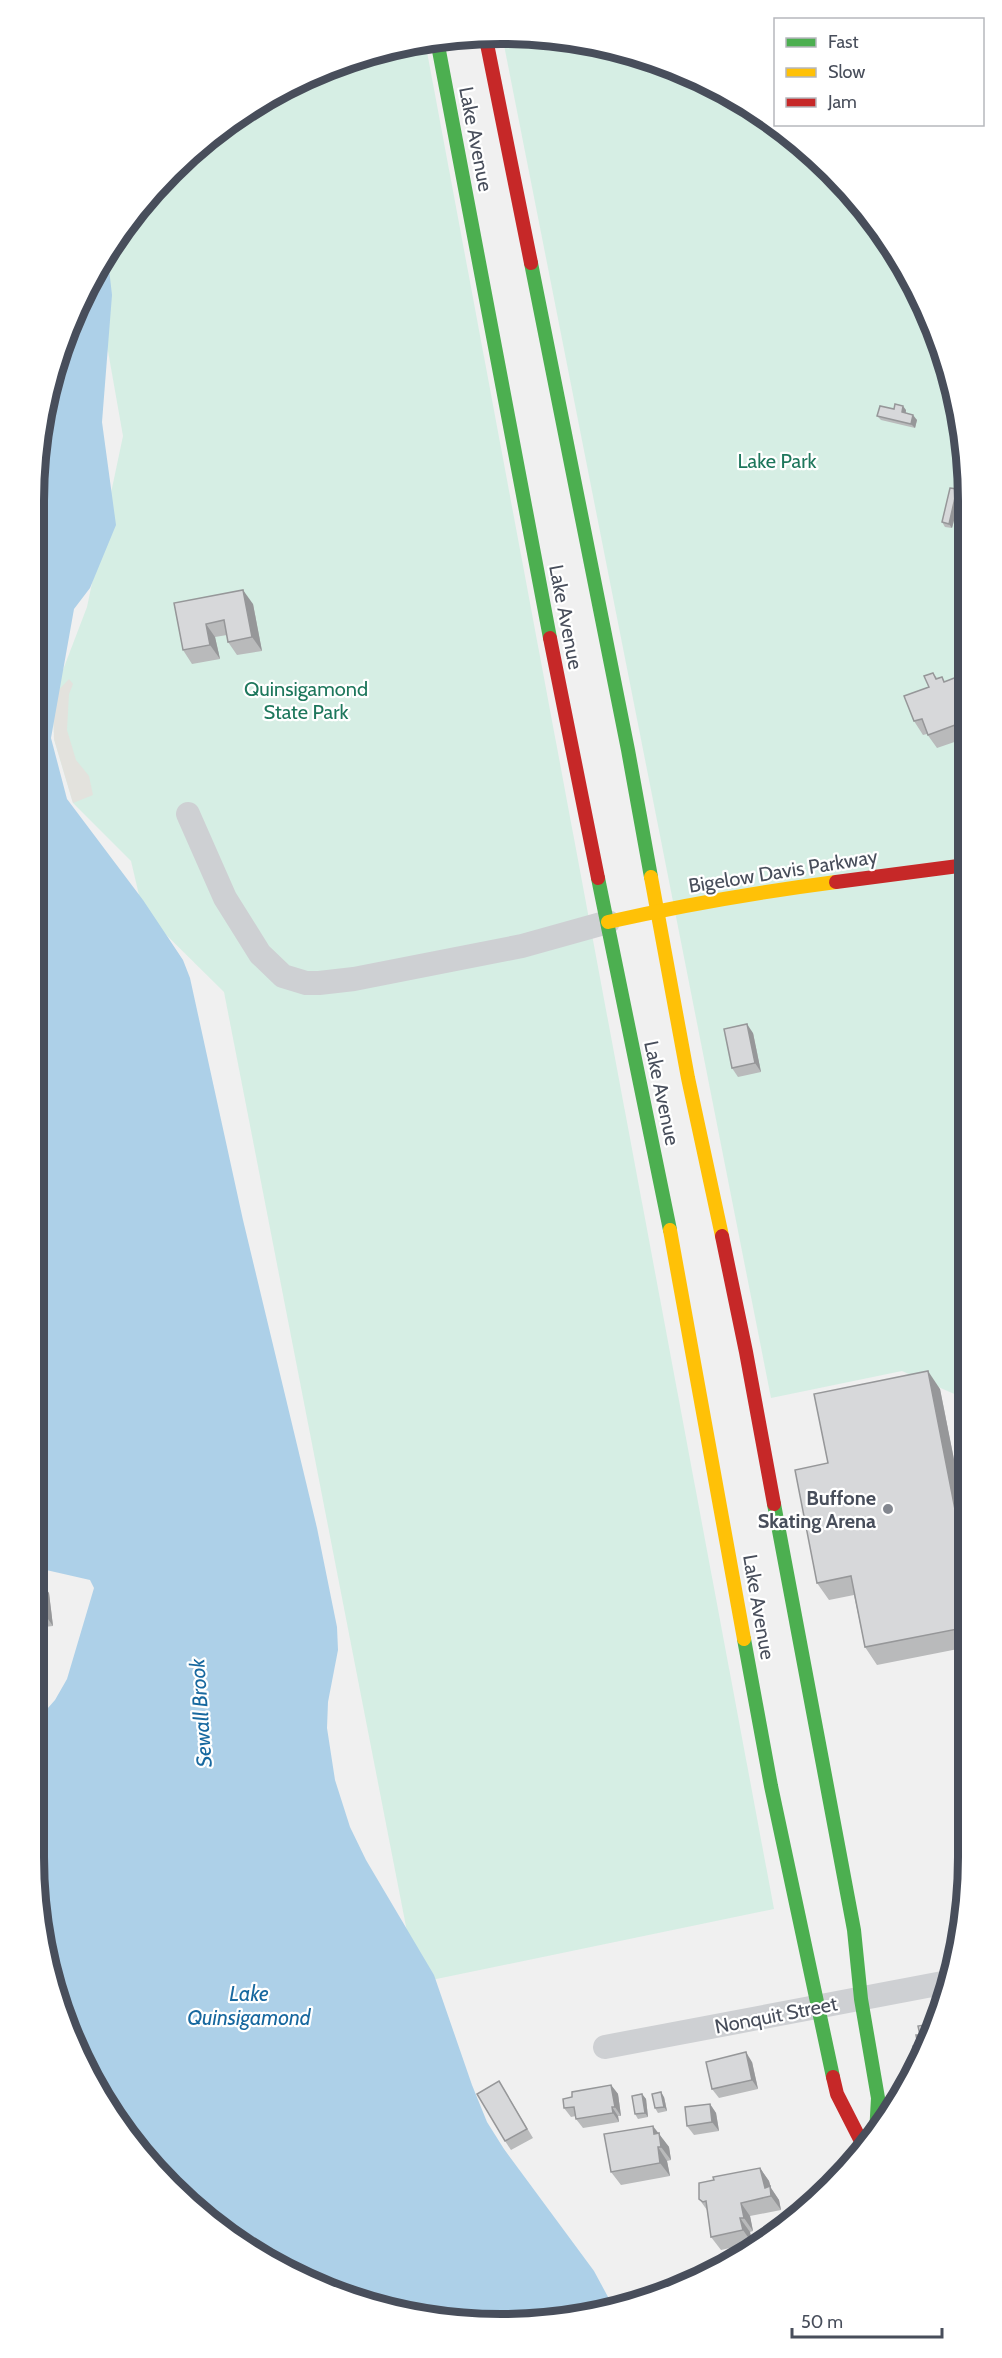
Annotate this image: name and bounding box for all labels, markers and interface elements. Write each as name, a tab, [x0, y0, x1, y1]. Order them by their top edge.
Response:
legend	[774, 18, 984, 126]
text: Fast	[828, 31, 859, 53]
text: Slow	[828, 61, 865, 83]
street label: Lake Avenue	[454, 85, 498, 193]
text: Jam	[827, 91, 857, 113]
park label: Lake Park	[738, 449, 816, 473]
street label: Lake Avenue	[544, 563, 588, 671]
park label: Quinsigamond State Park	[244, 677, 368, 724]
street label: Bigelow Davis Parkway	[687, 844, 879, 898]
street label: Lake Avenue	[639, 1039, 685, 1147]
place label: Buffone Skating Arena	[758, 1486, 876, 1533]
marker: Buffone Skating Arena	[881, 1502, 895, 1516]
street label: Lake Avenue	[738, 1553, 780, 1661]
water label: Sewall Brook	[184, 1657, 217, 1768]
water label: Lake Quinsigamond	[187, 1981, 312, 2030]
street label: Nonquit Street	[713, 1991, 840, 2039]
scale bar	[792, 2301, 942, 2339]
text: 50 m	[801, 2311, 843, 2333]

